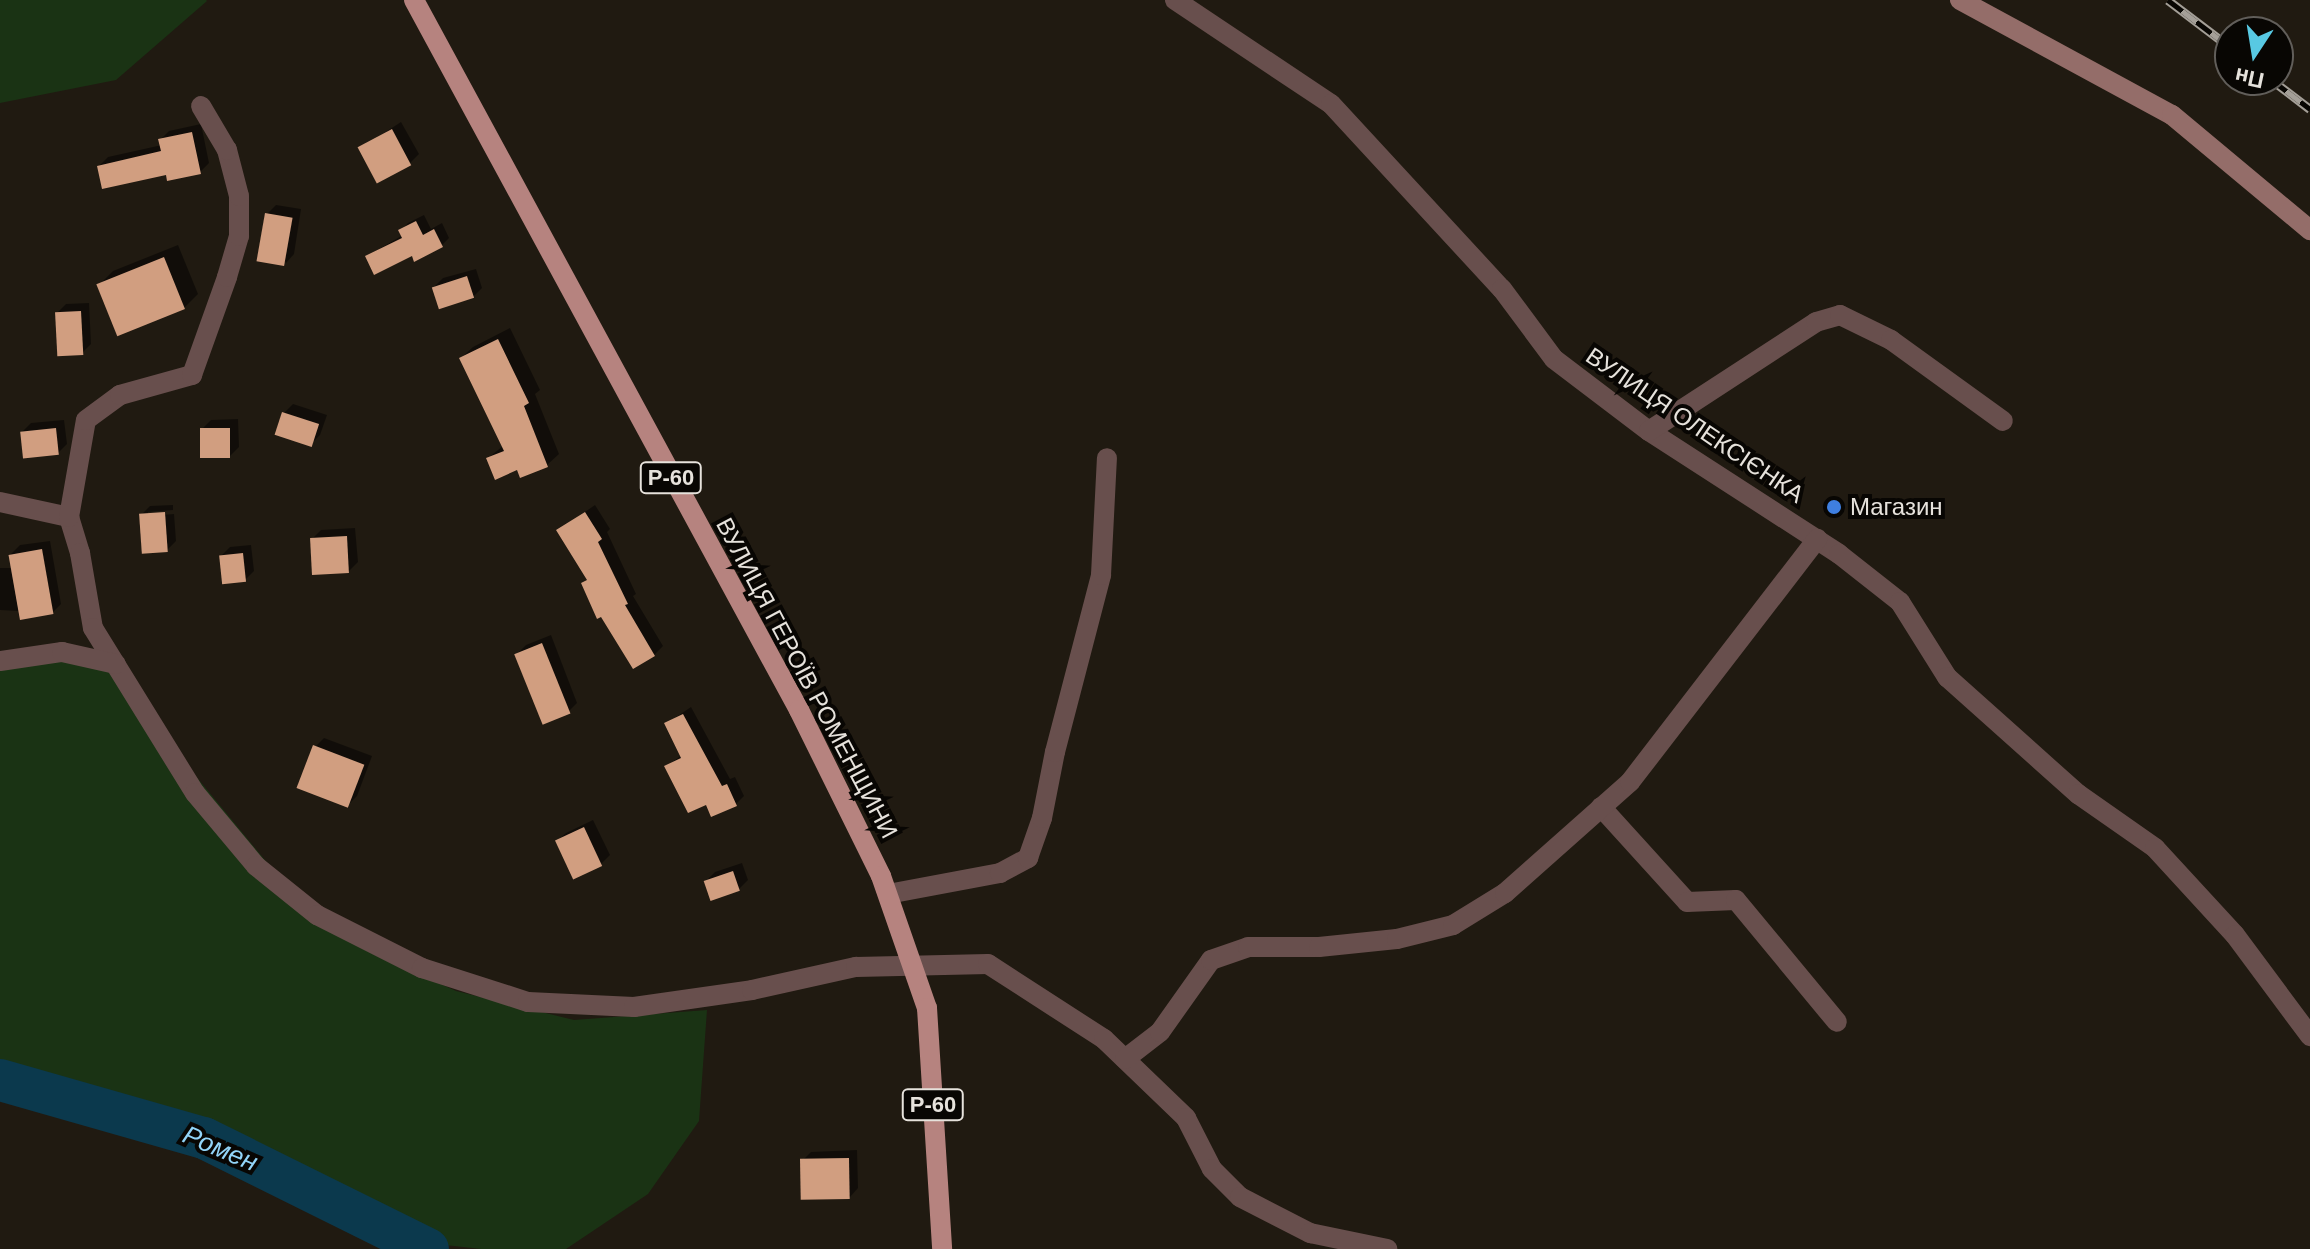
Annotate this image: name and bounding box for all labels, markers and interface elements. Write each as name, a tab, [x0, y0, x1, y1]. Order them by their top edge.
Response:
north arrow	[2214, 16, 2294, 96]
text: Пн	[2232, 63, 2266, 93]
street label: ВУЛИЦЯ ОЛЕКСІЄНКА	[1580, 341, 1810, 509]
road number: Р-60	[639, 460, 703, 496]
place label: Магазин	[1850, 493, 1943, 521]
marker: Магазин	[1825, 498, 1843, 516]
street label: ВУЛИЦЯ ГЕРОЇВ РОМЕНЩИНИ	[710, 513, 904, 843]
road number: Р-60	[901, 1087, 965, 1123]
water label: Ромен	[178, 1119, 262, 1179]

